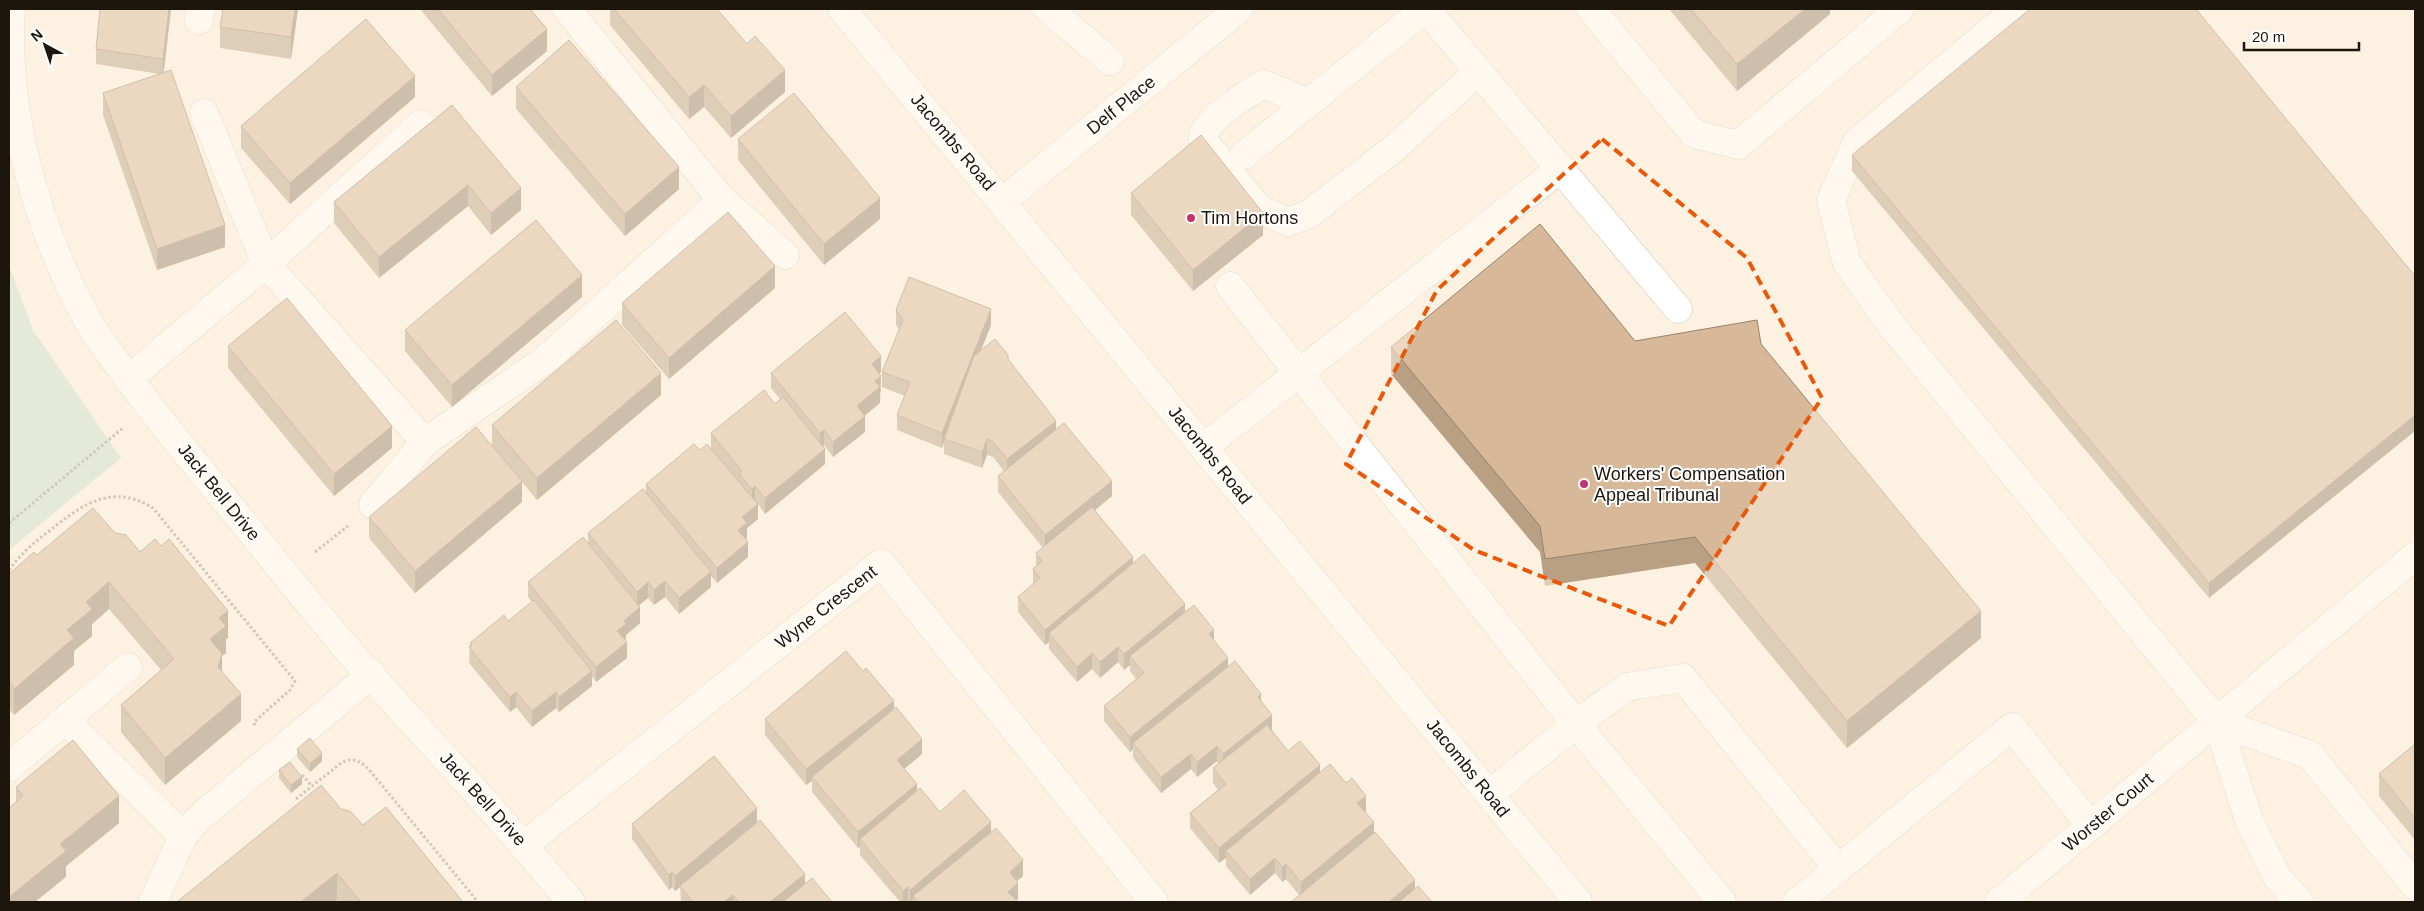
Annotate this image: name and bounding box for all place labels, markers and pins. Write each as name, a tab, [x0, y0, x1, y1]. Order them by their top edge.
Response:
place label: Tim Hortons	[1201, 208, 1298, 228]
marker: Tim Hortons	[1185, 212, 1197, 224]
place label: Workers' Compensation Appeal Tribunal	[1594, 464, 1785, 505]
marker: Workers' Compensation Appeal Tribunal	[1578, 478, 1590, 490]

